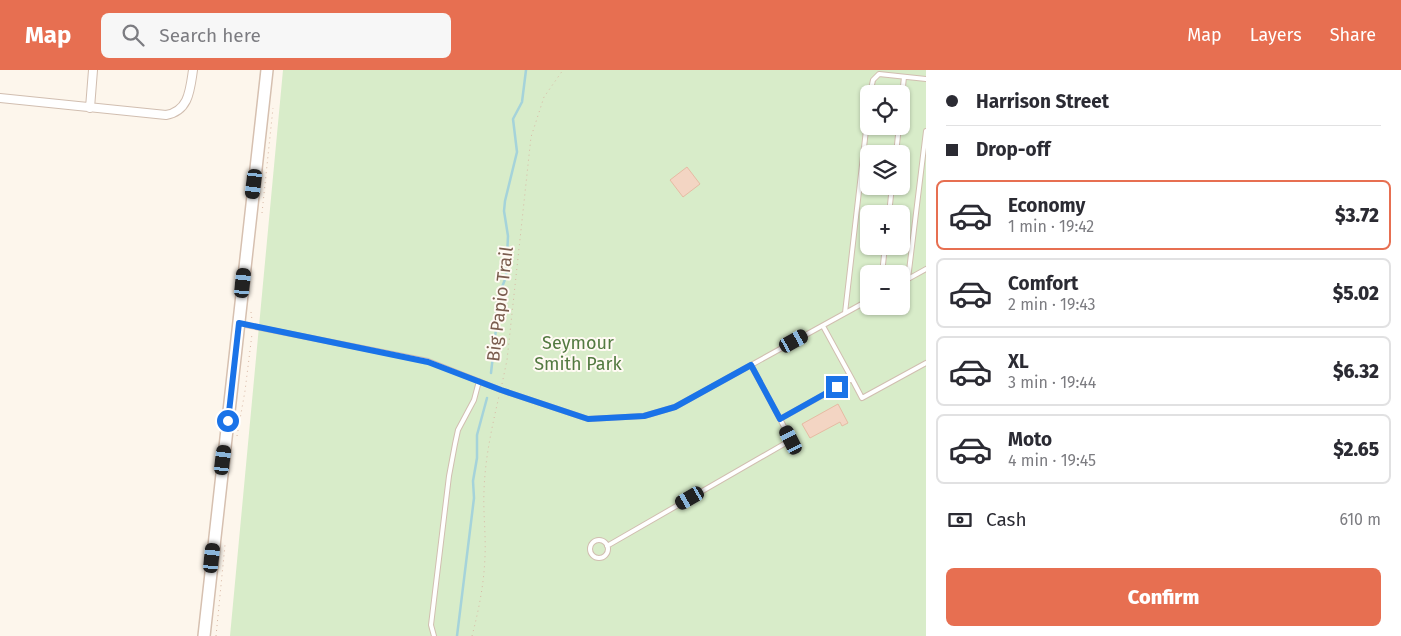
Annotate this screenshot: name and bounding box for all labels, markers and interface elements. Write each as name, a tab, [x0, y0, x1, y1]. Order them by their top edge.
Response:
search box	[101, 13, 451, 58]
text: Map	[25, 21, 71, 49]
icon: search	[119, 21, 147, 49]
text: Search here	[159, 24, 261, 47]
text: Map	[1187, 24, 1222, 46]
text: Layers	[1250, 24, 1302, 46]
text: Share	[1330, 24, 1376, 46]
map controls	[860, 85, 910, 315]
button: locate	[860, 85, 910, 135]
text: Harrison Street	[976, 90, 1109, 113]
text: Drop-off	[976, 138, 1050, 161]
button: layers	[860, 145, 910, 195]
car	[244, 168, 263, 200]
icon: car	[948, 193, 993, 238]
text: Economy	[1008, 194, 1085, 217]
text: $3.72	[1335, 204, 1379, 227]
button: +	[860, 205, 910, 255]
text: 1 min · 19:42	[1008, 217, 1094, 236]
street label: Big Papio Trail	[482, 245, 518, 363]
button: −	[860, 265, 910, 315]
car	[233, 267, 252, 299]
icon: car	[948, 271, 993, 316]
text: Comfort	[1008, 272, 1078, 295]
text: $5.02	[1333, 282, 1379, 305]
text: 2 min · 19:43	[1008, 295, 1095, 314]
car	[777, 327, 810, 355]
park label: Seymour Smith Park	[534, 332, 623, 375]
icon: car	[948, 349, 993, 394]
text: XL	[1008, 350, 1029, 373]
text: $6.32	[1333, 360, 1379, 383]
text: 3 min · 19:44	[1008, 373, 1096, 392]
route end	[826, 376, 848, 398]
route start	[217, 410, 239, 432]
car	[777, 423, 804, 457]
icon: car	[948, 427, 993, 472]
text: Moto	[1008, 428, 1052, 451]
text: $2.65	[1333, 438, 1379, 461]
car	[213, 444, 232, 476]
text: 4 min · 19:45	[1008, 451, 1096, 470]
car	[673, 484, 706, 512]
icon: cash	[946, 506, 974, 534]
text: Cash	[986, 508, 1027, 531]
text: 610 m	[1339, 510, 1381, 529]
car	[202, 542, 221, 574]
button: Confirm	[946, 568, 1381, 626]

